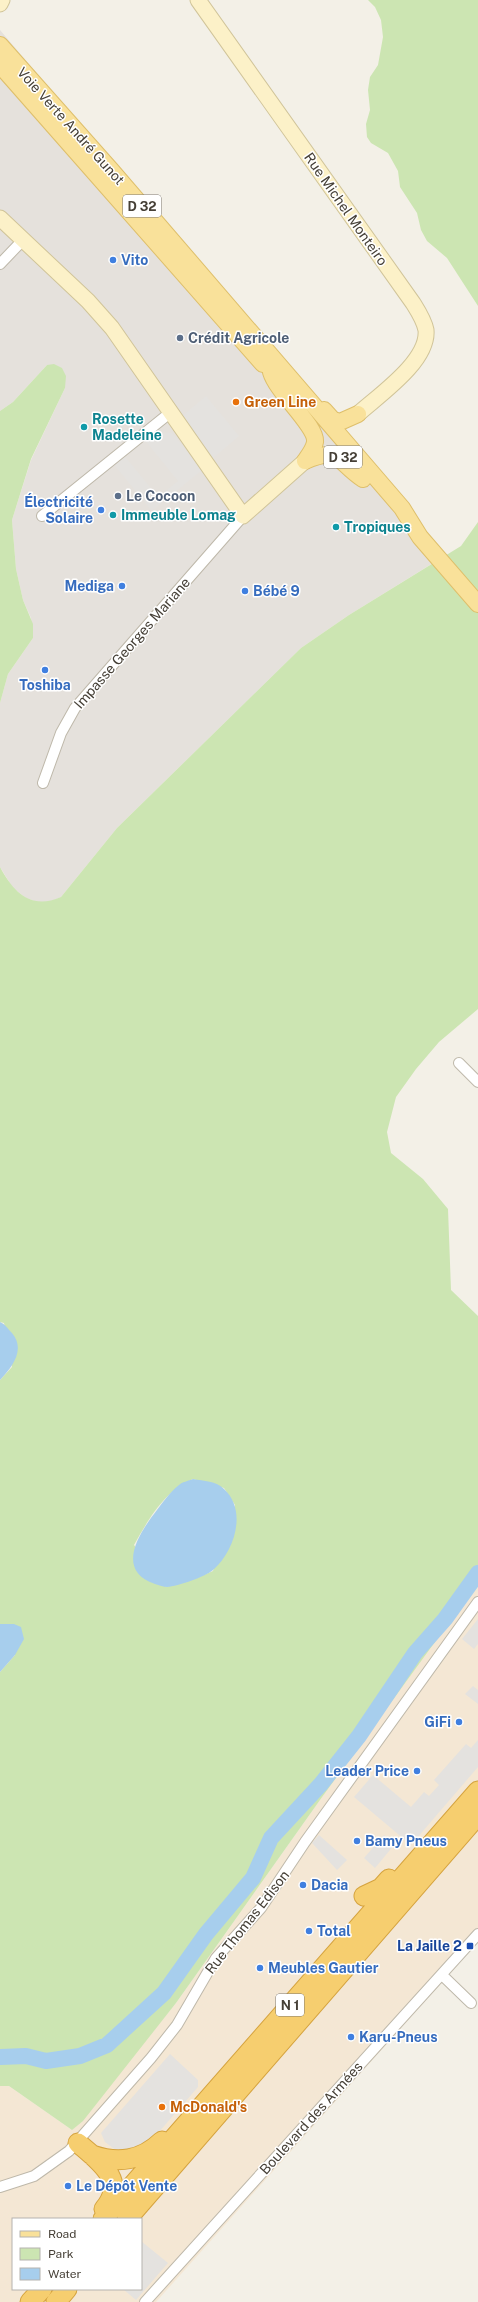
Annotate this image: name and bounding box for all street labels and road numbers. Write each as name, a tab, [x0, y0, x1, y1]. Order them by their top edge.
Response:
street label: Voie Verte André Gunot	[14, 64, 128, 188]
street label: Rue Michel Monteiro	[301, 150, 391, 268]
road number: D 32	[123, 195, 161, 217]
road number: D 32	[324, 446, 362, 468]
street label: Impasse Georges Mariane	[71, 574, 193, 712]
street label: Rue Thomas Edison	[202, 1867, 292, 1977]
road number: N 1	[276, 1994, 304, 2016]
street label: Boulevard des Armées	[256, 2058, 366, 2178]

